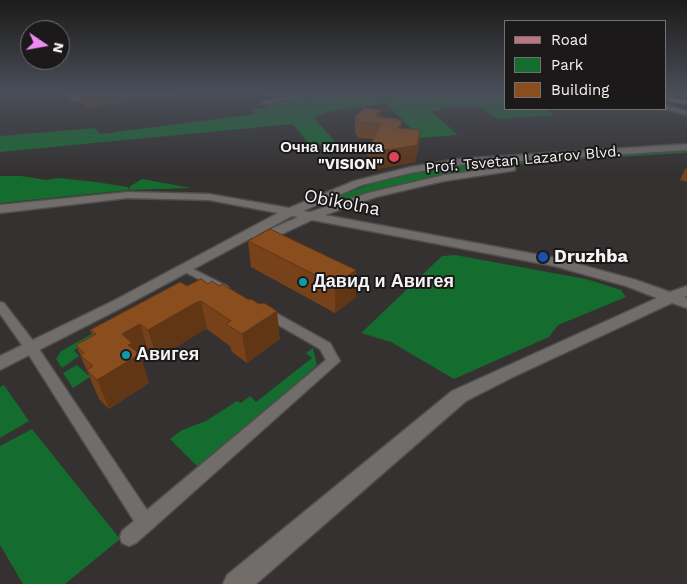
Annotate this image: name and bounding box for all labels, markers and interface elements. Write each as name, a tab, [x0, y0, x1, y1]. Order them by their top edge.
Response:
north arrow	[20, 20, 70, 70]
legend	[504, 20, 667, 110]
text: Road	[551, 31, 588, 49]
text: N	[50, 41, 68, 55]
text: Park	[551, 56, 583, 74]
text: Building	[551, 81, 609, 99]
place label: Очна клиника "VISION"	[280, 139, 383, 174]
street label: Prof. Tsvetan Lazarov Blvd.	[425, 143, 621, 177]
marker: Очна клиника "VISION"	[387, 150, 401, 164]
street label: Obikolna	[302, 185, 382, 221]
place label: Druzhba	[554, 246, 628, 268]
marker: Druzhba	[536, 250, 550, 264]
place label: Давид и Авигея	[313, 271, 454, 293]
marker: Давид и Авигея	[297, 276, 309, 288]
place label: Авигея	[136, 344, 199, 366]
marker: Авигея	[120, 349, 132, 361]

